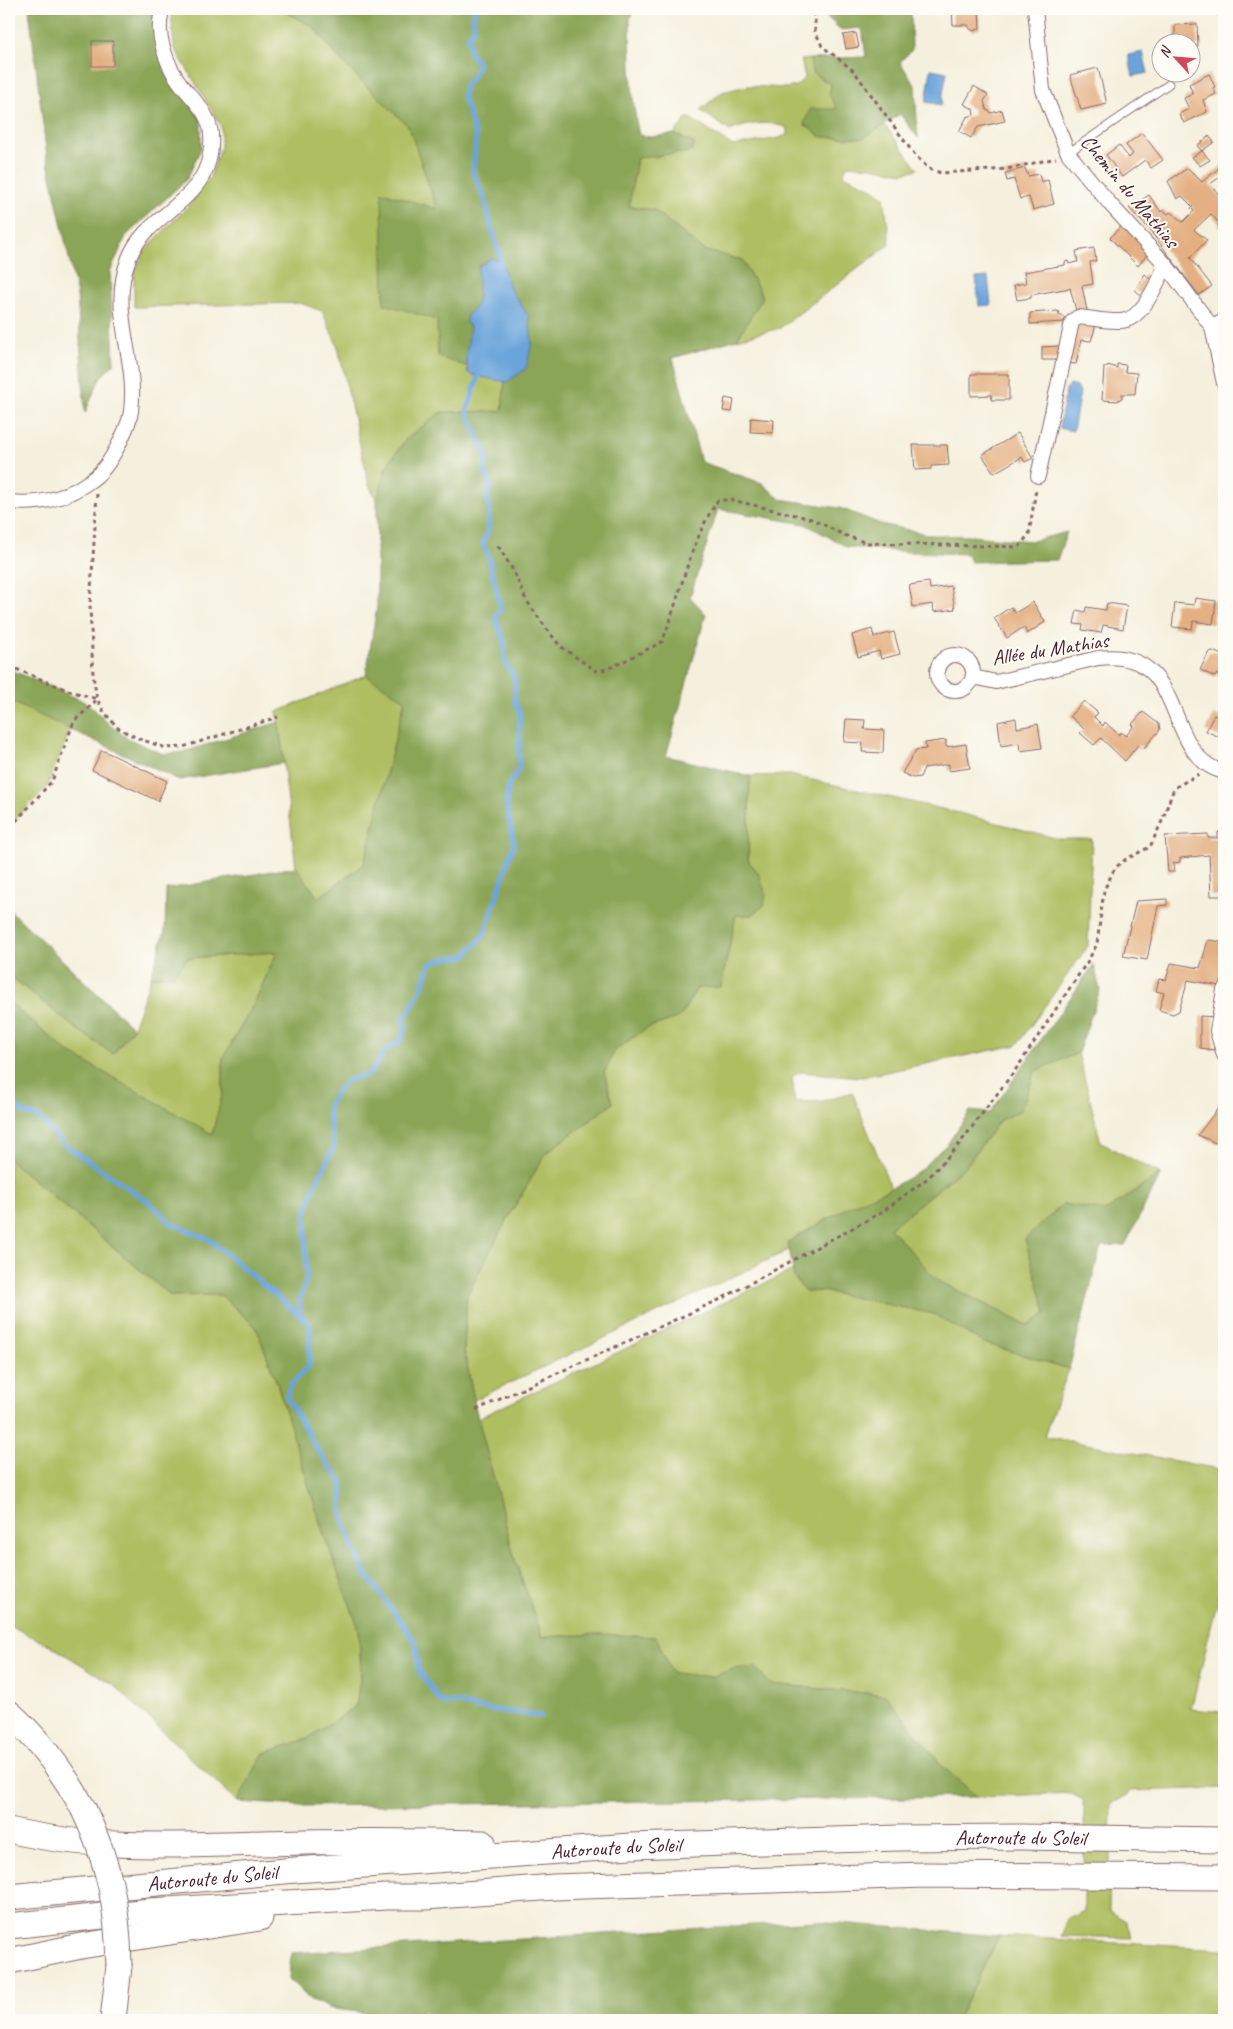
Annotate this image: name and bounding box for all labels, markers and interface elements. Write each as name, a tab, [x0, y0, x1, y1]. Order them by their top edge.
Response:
north arrow	[1150, 32, 1200, 82]
text: N	[1155, 43, 1175, 60]
street label: Chemin du Mathias	[1075, 129, 1186, 254]
street label: Allée du Mathias	[990, 627, 1112, 671]
street label: Autoroute du Soleil	[955, 1824, 1090, 1851]
street label: Autoroute du Soleil	[550, 1831, 685, 1865]
street label: Autoroute du Soleil	[146, 1858, 282, 1897]

